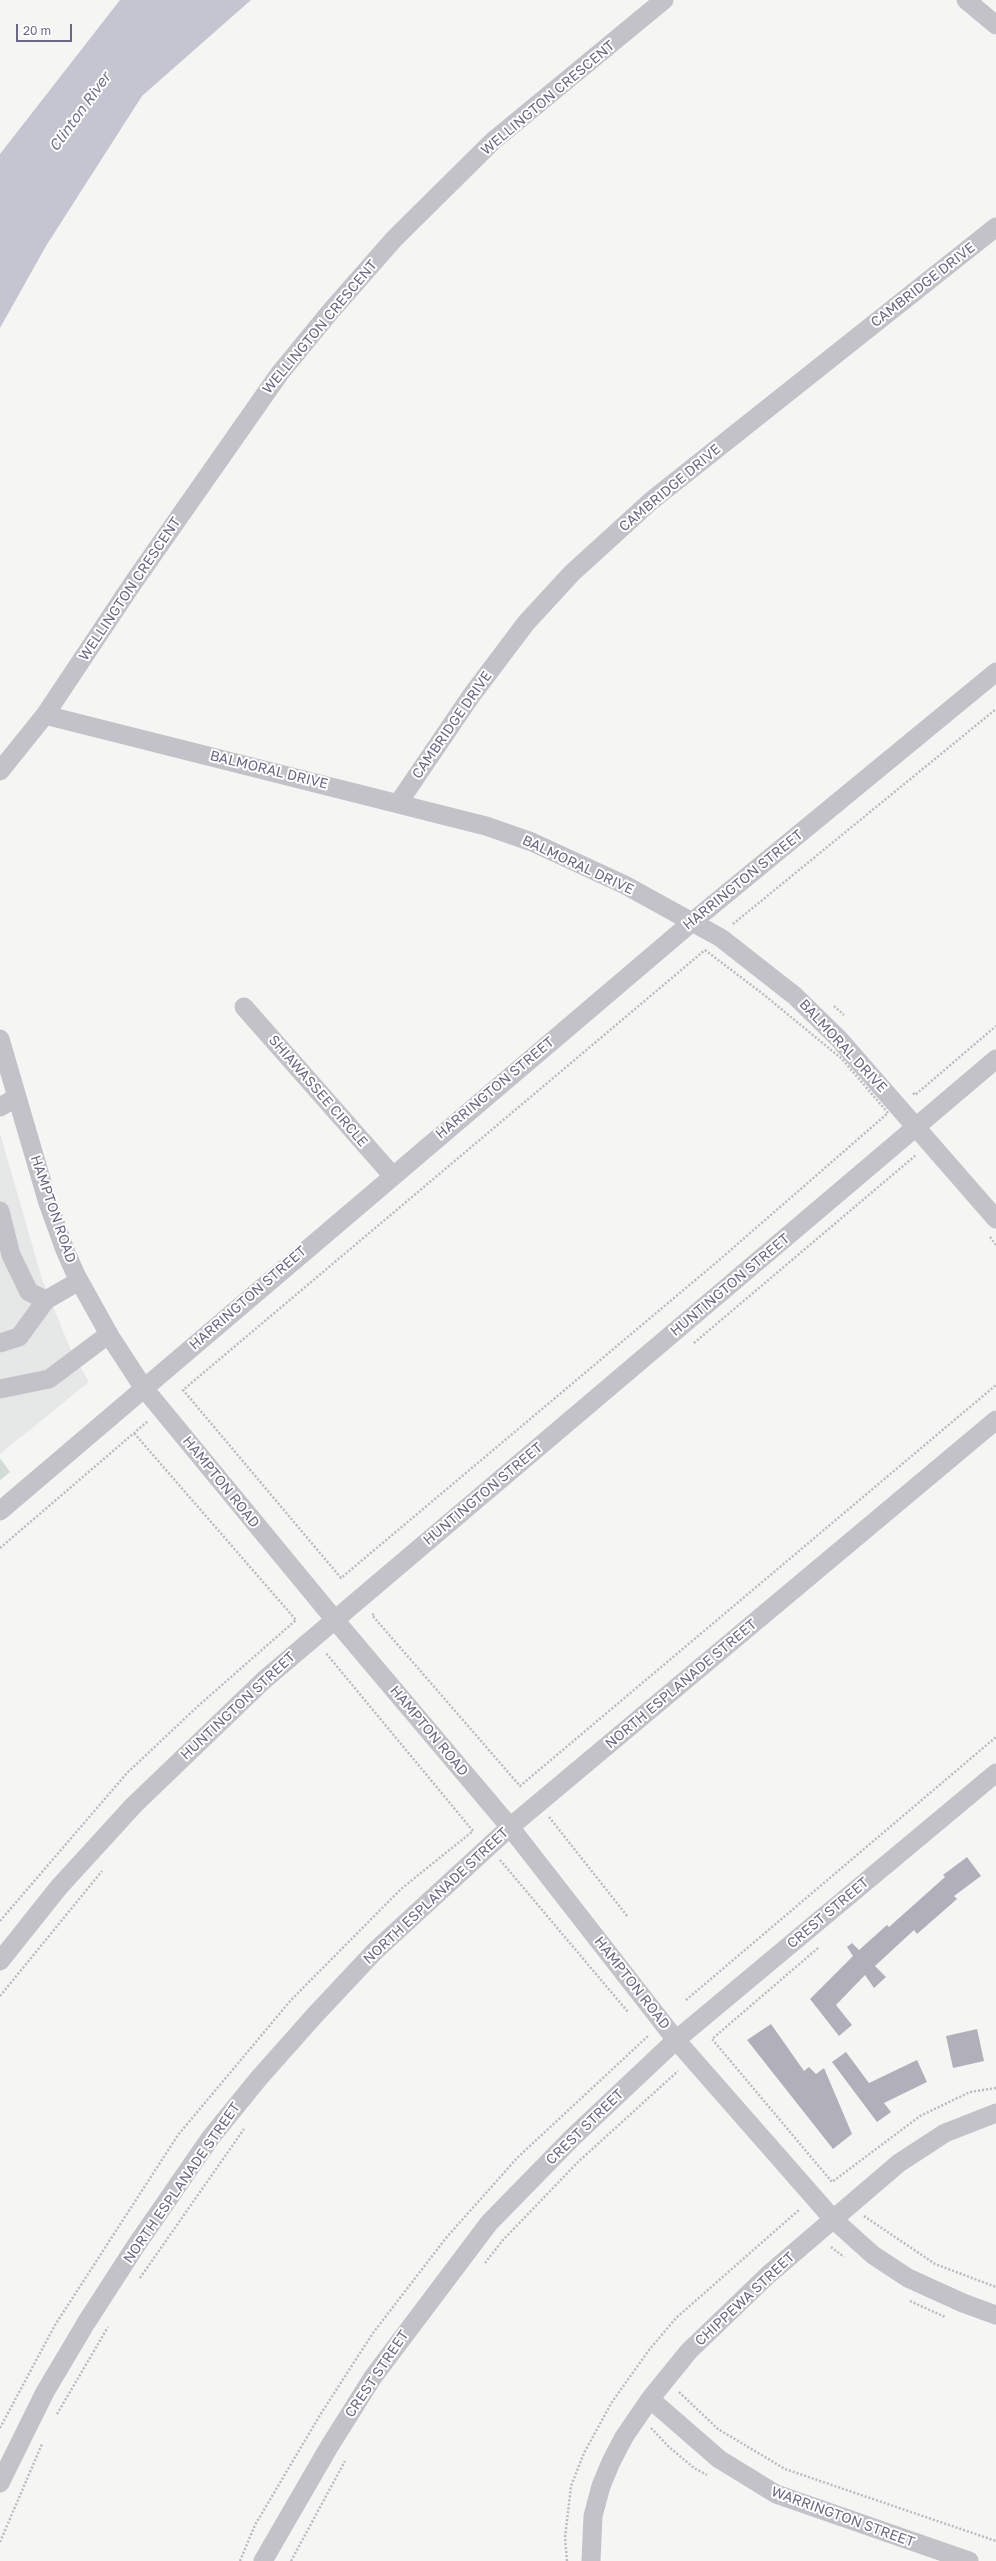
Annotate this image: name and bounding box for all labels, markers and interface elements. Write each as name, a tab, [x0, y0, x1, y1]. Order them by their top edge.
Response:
scale bar	[18, 16, 74, 42]
text: 20 m	[23, 23, 51, 38]
street label: WELLINGTON CRESCENT	[478, 37, 618, 159]
water label: Clinton River	[45, 69, 115, 155]
street label: CAMBRIDGE DRIVE	[868, 239, 978, 331]
street label: WELLINGTON CRESCENT	[259, 257, 381, 397]
street label: CAMBRIDGE DRIVE	[616, 441, 724, 535]
street label: WELLINGTON CRESCENT	[76, 514, 184, 664]
street label: CAMBRIDGE DRIVE	[409, 668, 495, 782]
street label: BALMORAL DRIVE	[208, 747, 330, 793]
street label: HARRINGTON STREET	[680, 826, 806, 934]
street label: BALMORAL DRIVE	[520, 832, 636, 898]
street label: BALMORAL DRIVE	[796, 996, 890, 1096]
street label: SHIAWASSEE CIRCLE	[265, 1032, 371, 1150]
street label: HARRINGTON STREET	[432, 1034, 558, 1142]
street label: HAMPTON ROAD	[27, 1153, 79, 1265]
street label: HUNTINGTON STREET	[667, 1230, 793, 1340]
street label: HARRINGTON STREET	[186, 1243, 310, 1353]
street label: HAMPTON ROAD	[179, 1433, 263, 1531]
street label: HUNTINGTON STREET	[420, 1439, 546, 1549]
street label: NORTH ESPLANADE STREET	[602, 1616, 760, 1752]
street label: HUNTINGTON STREET	[177, 1648, 299, 1764]
street label: HAMPTON ROAD	[386, 1682, 472, 1780]
street label: NORTH ESPLANADE STREET	[360, 1824, 512, 1968]
street label: CREST STREET	[784, 1874, 872, 1952]
street label: HAMPTON ROAD	[591, 1933, 673, 2033]
street label: CREST STREET	[543, 2086, 627, 2168]
street label: NORTH ESPLANADE STREET	[120, 2099, 244, 2267]
street label: CHIPPEWA STREET	[692, 2249, 798, 2349]
street label: CREST STREET	[342, 2327, 412, 2421]
street label: WARRINGTON STREET	[769, 2483, 917, 2551]

